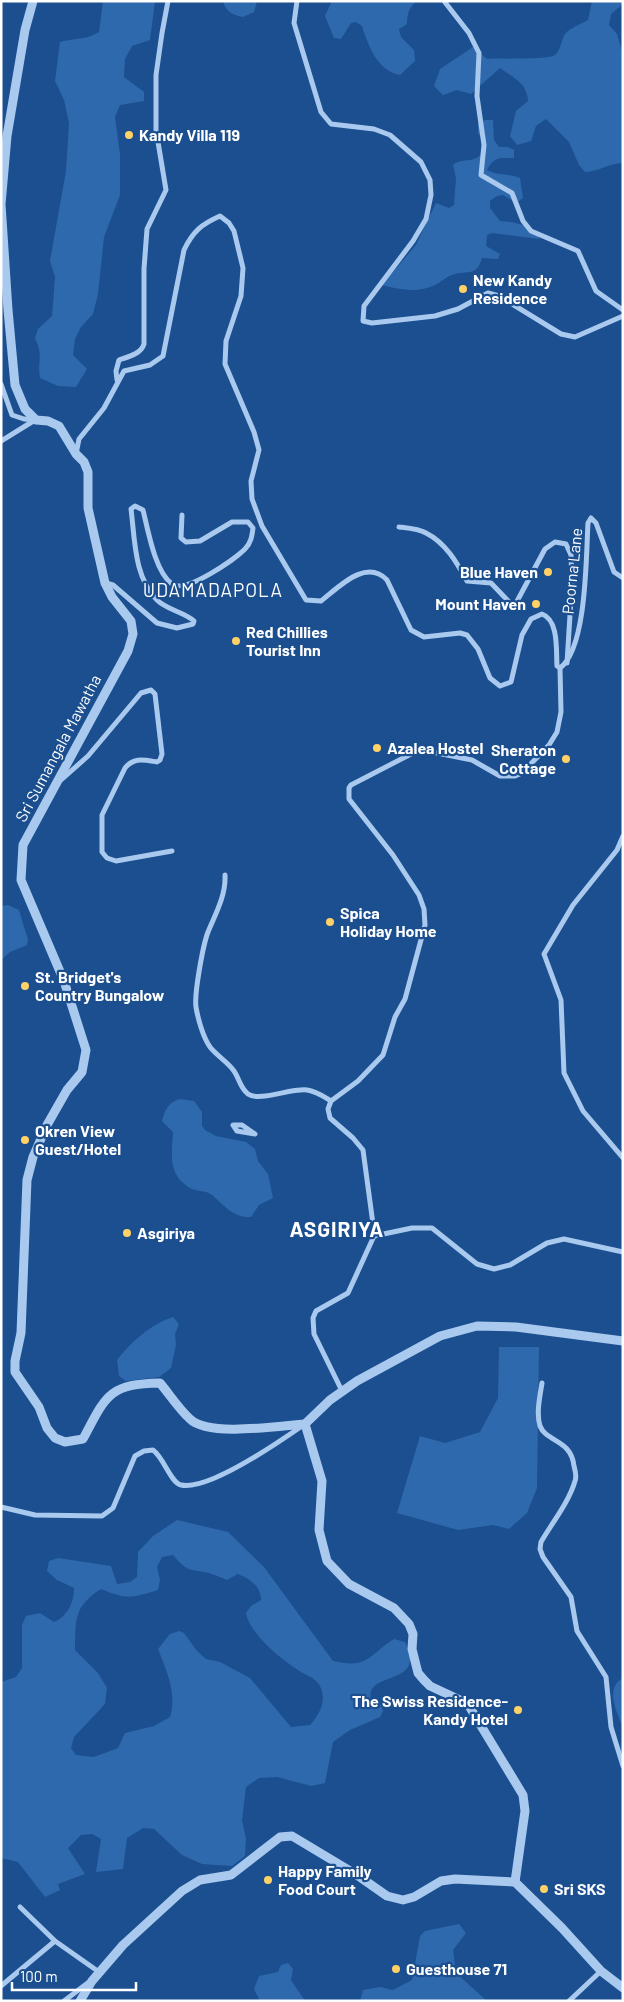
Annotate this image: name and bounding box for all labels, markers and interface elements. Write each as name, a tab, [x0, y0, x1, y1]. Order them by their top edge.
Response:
place label: Kandy Villa 119	[139, 125, 240, 144]
marker: Kandy Villa 119	[123, 129, 135, 141]
place label: New Kandy Residence	[473, 270, 552, 307]
marker: New Kandy Residence	[457, 283, 469, 295]
street label: Poorna Lane	[558, 527, 585, 615]
place label: Blue Haven	[460, 562, 538, 581]
marker: Blue Haven	[542, 566, 554, 578]
district label: UDAMADAPOLA	[143, 578, 283, 601]
place label: Mount Haven	[435, 594, 526, 613]
marker: Mount Haven	[530, 598, 542, 610]
place label: Red Chillies Tourist Inn	[246, 622, 328, 659]
marker: Red Chillies Tourist Inn	[230, 635, 242, 647]
street label: Sri Sumangala Mawatha	[11, 671, 104, 825]
place label: Azalea Hostel	[387, 738, 483, 757]
place label: Sheraton Cottage	[491, 740, 556, 777]
marker: Azalea Hostel	[371, 742, 383, 754]
marker: Sheraton Cottage	[560, 753, 572, 765]
place label: Spica Holiday Home	[340, 903, 437, 940]
marker: Spica Holiday Home	[324, 916, 336, 928]
place label: St. Bridget's Country Bungalow	[35, 967, 165, 1004]
marker: St. Bridget's Country Bungalow	[19, 980, 31, 992]
place label: Okren View Guest/Hotel	[35, 1121, 121, 1158]
marker: Okren View Guest/Hotel	[19, 1134, 31, 1146]
district label: ASGIRIYA	[290, 1216, 384, 1241]
place label: Asgiriya	[137, 1223, 195, 1242]
marker: Asgiriya	[121, 1227, 133, 1239]
place label: The Swiss Residence- Kandy Hotel	[352, 1691, 508, 1728]
marker: The Swiss Residence- Kandy Hotel	[512, 1704, 524, 1716]
place label: Happy Family Food Court	[278, 1861, 372, 1898]
marker: Happy Family Food Court	[262, 1874, 274, 1886]
place label: Sri SKS	[554, 1879, 606, 1898]
marker: Sri SKS	[538, 1883, 550, 1895]
place label: Guesthouse 71	[406, 1959, 507, 1978]
scale bar	[12, 1960, 136, 1992]
marker: Guesthouse 71	[390, 1963, 402, 1975]
text: 100 m	[20, 1967, 58, 1985]

